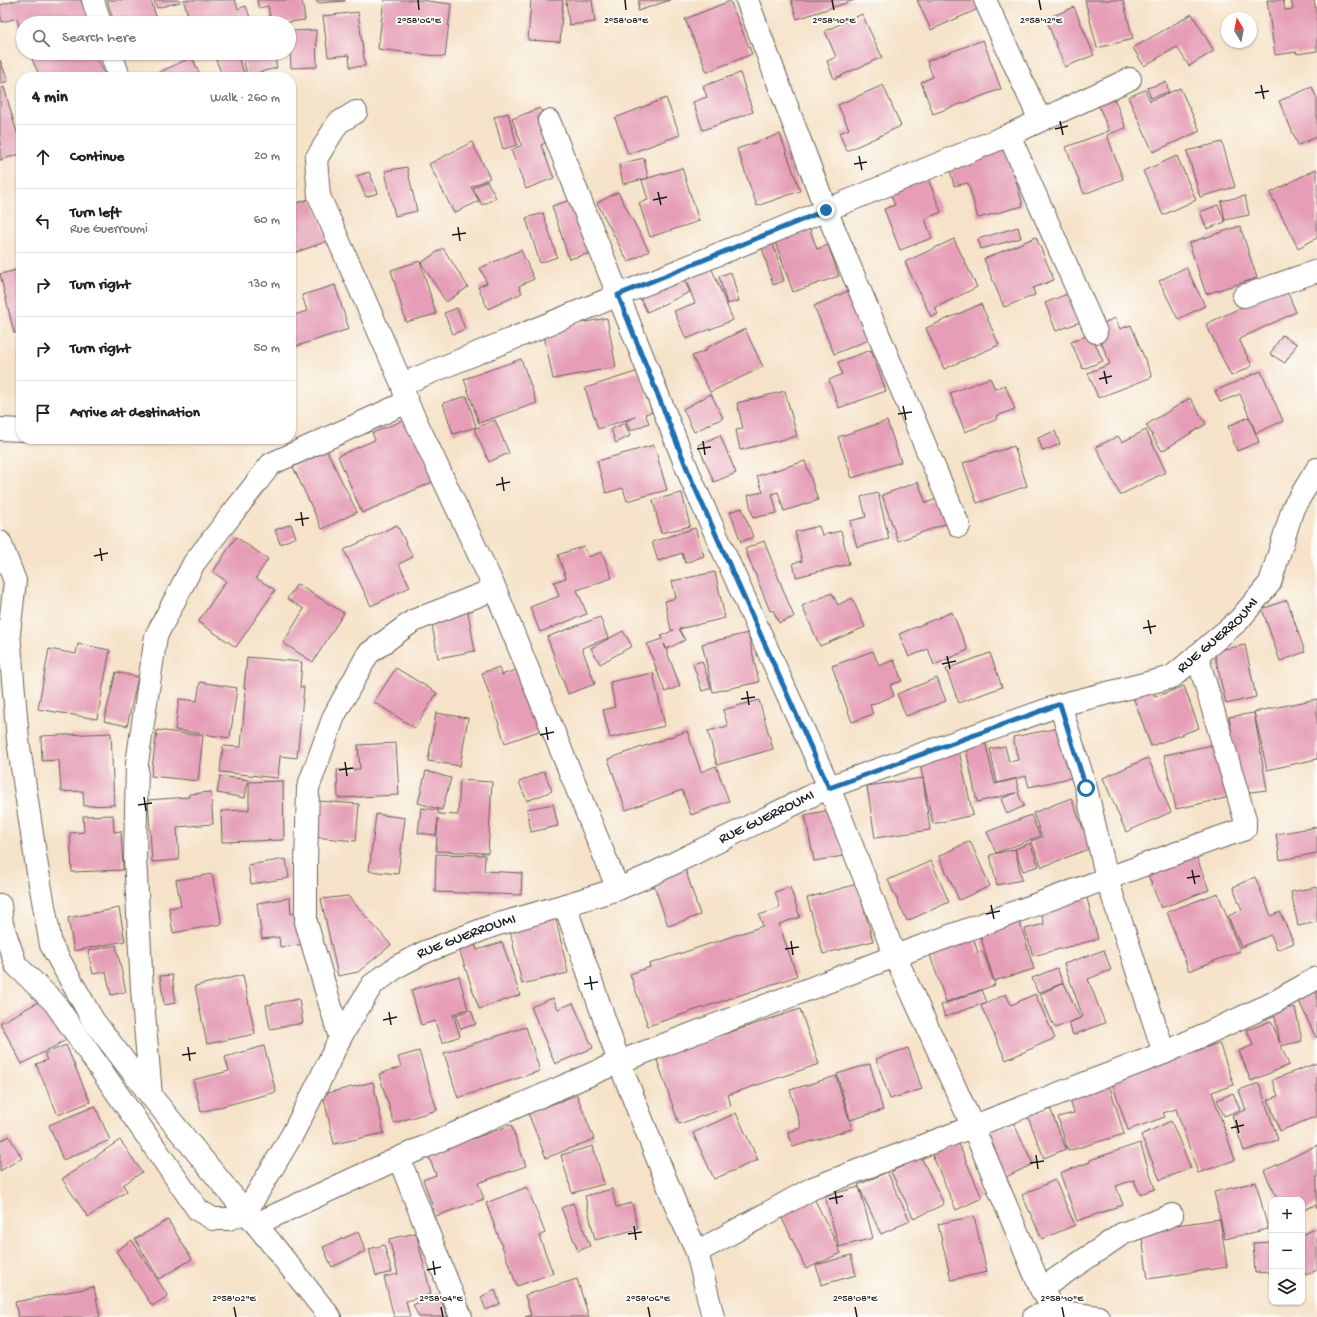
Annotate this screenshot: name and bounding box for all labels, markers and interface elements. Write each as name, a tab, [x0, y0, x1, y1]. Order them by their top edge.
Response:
north arrow	[1221, 12, 1257, 48]
text: 2°58'06"E	[397, 15, 442, 27]
text: 2°58'08"E	[604, 15, 649, 27]
text: 2°58'10"E	[813, 15, 856, 27]
text: 2°58'12"E	[1020, 15, 1063, 27]
search box	[16, 16, 296, 60]
icon: search	[30, 27, 52, 49]
text: Search here	[62, 29, 136, 47]
text: 4 min	[32, 88, 68, 108]
text: Walk · 260 m	[210, 91, 280, 106]
icon: ahead	[32, 146, 54, 168]
text: Continue	[70, 148, 124, 166]
text: 20 m	[254, 149, 280, 164]
route end	[817, 201, 835, 219]
text: Turn left	[70, 204, 121, 222]
icon: left	[32, 210, 54, 232]
text: 60 m	[254, 213, 280, 228]
text: Rue Guerroumi	[70, 222, 148, 237]
icon: right	[32, 274, 54, 296]
text: Turn right	[70, 276, 130, 294]
text: 130 m	[248, 277, 280, 292]
icon: right	[32, 338, 54, 360]
text: Turn right	[70, 340, 130, 358]
text: 50 m	[253, 341, 280, 356]
icon: arrive	[32, 402, 54, 424]
text: Arrive at destination	[70, 404, 200, 422]
street label: RUE GUERROUMI	[1174, 594, 1263, 677]
route start	[1077, 779, 1095, 797]
street label: RUE GUERROUMI	[716, 786, 818, 849]
street label: RUE GUERROUMI	[414, 911, 518, 964]
map controls	[1269, 1197, 1305, 1305]
button: +	[1269, 1197, 1305, 1233]
button: −	[1269, 1233, 1305, 1269]
button: layers	[1269, 1269, 1305, 1305]
text: 2°58'02"E	[212, 1293, 257, 1305]
text: 2°58'04"E	[419, 1293, 463, 1305]
text: 2°58'06"E	[626, 1293, 671, 1305]
text: 2°58'08"E	[833, 1293, 878, 1305]
text: 2°58'10"E	[1041, 1293, 1084, 1305]

